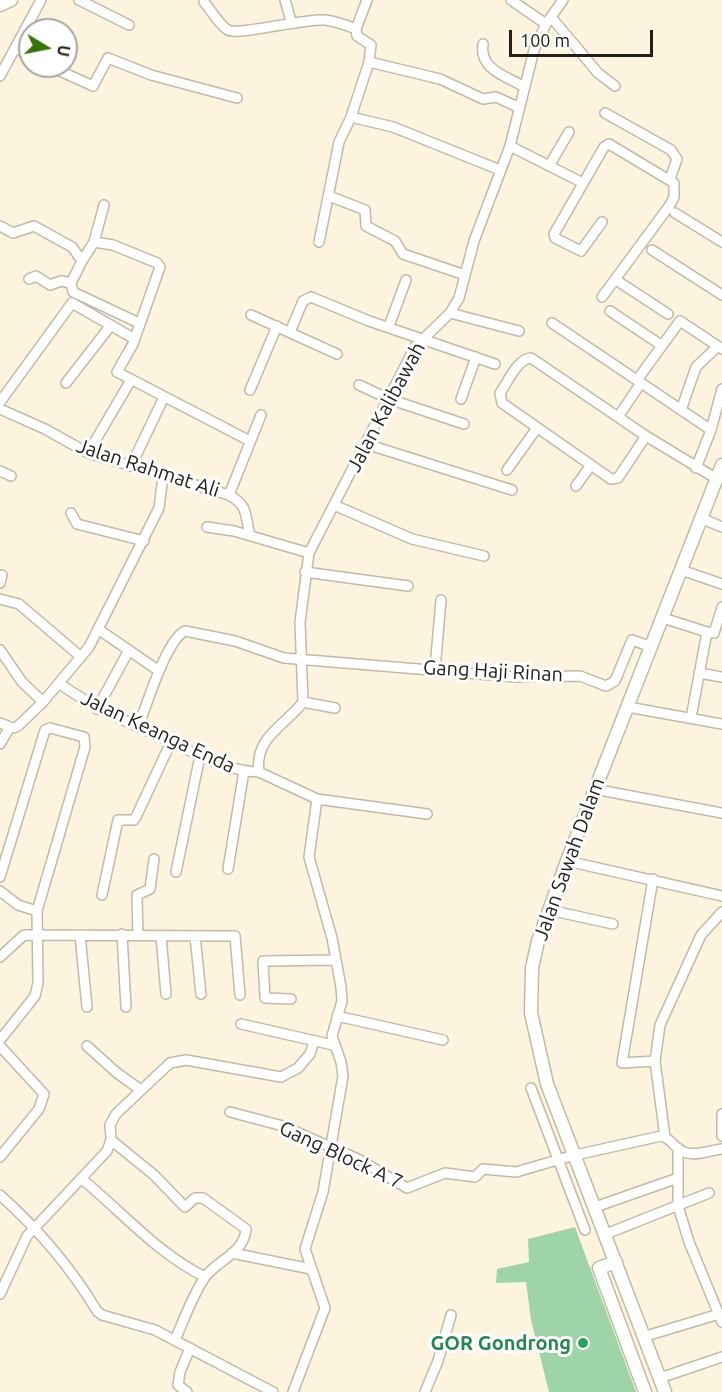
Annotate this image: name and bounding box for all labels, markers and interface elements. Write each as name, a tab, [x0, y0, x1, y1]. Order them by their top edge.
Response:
north arrow	[18, 18, 78, 78]
scale bar	[512, 18, 656, 56]
text: 100 m	[520, 30, 570, 50]
text: U	[54, 44, 74, 58]
street label: Jalan Kalibawah	[342, 338, 430, 476]
street label: Jalan Rahmat Ali	[73, 434, 223, 502]
street label: Gang Haji Rinan	[422, 655, 564, 687]
street label: Jalan Keanga Enda	[77, 686, 239, 778]
street label: Jalan Sawah Dalam	[528, 774, 610, 944]
street label: Gang Block A 7	[275, 1116, 407, 1194]
place label: GOR Gondrong	[430, 1331, 571, 1355]
marker: GOR Gondrong	[576, 1336, 590, 1350]

